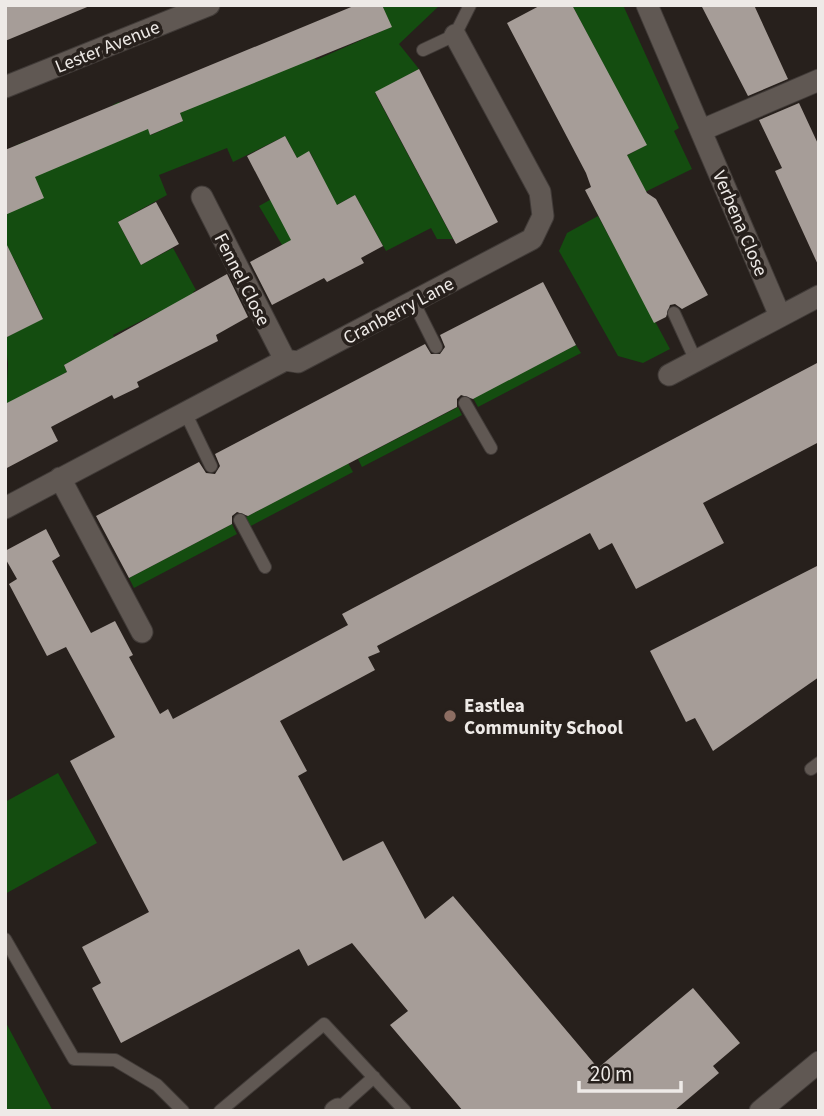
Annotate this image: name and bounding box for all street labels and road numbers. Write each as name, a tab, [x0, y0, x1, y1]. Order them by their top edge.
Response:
street label: Lester Avenue	[51, 14, 164, 81]
street label: Verbena Close	[705, 167, 774, 281]
street label: Fennel Close	[207, 229, 277, 331]
street label: Cranberry Lane	[339, 271, 459, 352]

